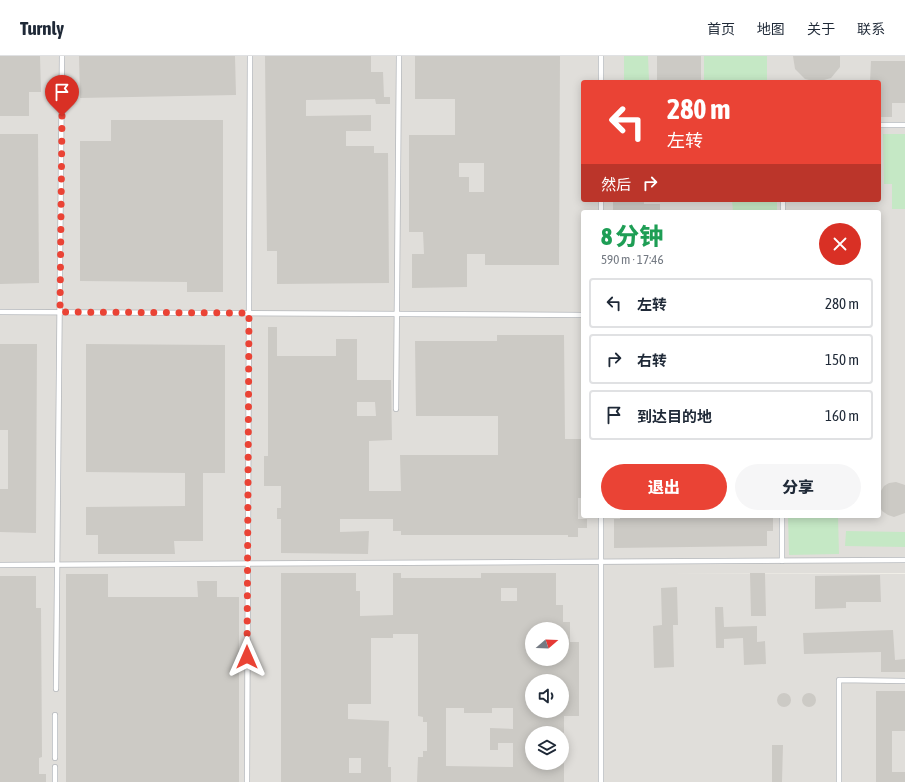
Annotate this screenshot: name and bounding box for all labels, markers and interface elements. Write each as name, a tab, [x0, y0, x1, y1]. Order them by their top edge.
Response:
text: Turnly	[20, 17, 64, 39]
text: 首页	[707, 21, 735, 37]
text: 地图	[757, 21, 785, 37]
text: 关于	[807, 21, 835, 37]
text: 联系	[857, 21, 885, 37]
pin	[45, 75, 79, 116]
icon: arrive	[51, 81, 73, 103]
text: 280 m	[667, 93, 730, 125]
icon: left	[601, 96, 653, 148]
text: 左转	[667, 130, 703, 151]
icon: right	[639, 172, 661, 194]
text: 然后	[601, 176, 631, 193]
text: 8 分钟	[601, 223, 664, 250]
button: close	[819, 223, 861, 265]
text: 590 m · 17:46	[601, 252, 664, 267]
icon: left	[603, 292, 625, 314]
text: 280 m	[825, 295, 859, 312]
text: 左转	[637, 296, 667, 313]
icon: right	[603, 348, 625, 370]
text: 150 m	[825, 351, 859, 368]
text: 右转	[637, 352, 667, 369]
icon: arrive	[603, 404, 625, 426]
text: 160 m	[825, 407, 859, 424]
text: 到达目的地	[637, 408, 712, 425]
button: 退出	[601, 464, 727, 510]
button: 分享	[735, 464, 861, 510]
north arrow	[525, 622, 569, 666]
map controls	[525, 622, 569, 770]
position arrow	[226, 636, 268, 678]
button: sound	[525, 674, 569, 718]
button: layers	[525, 726, 569, 770]

